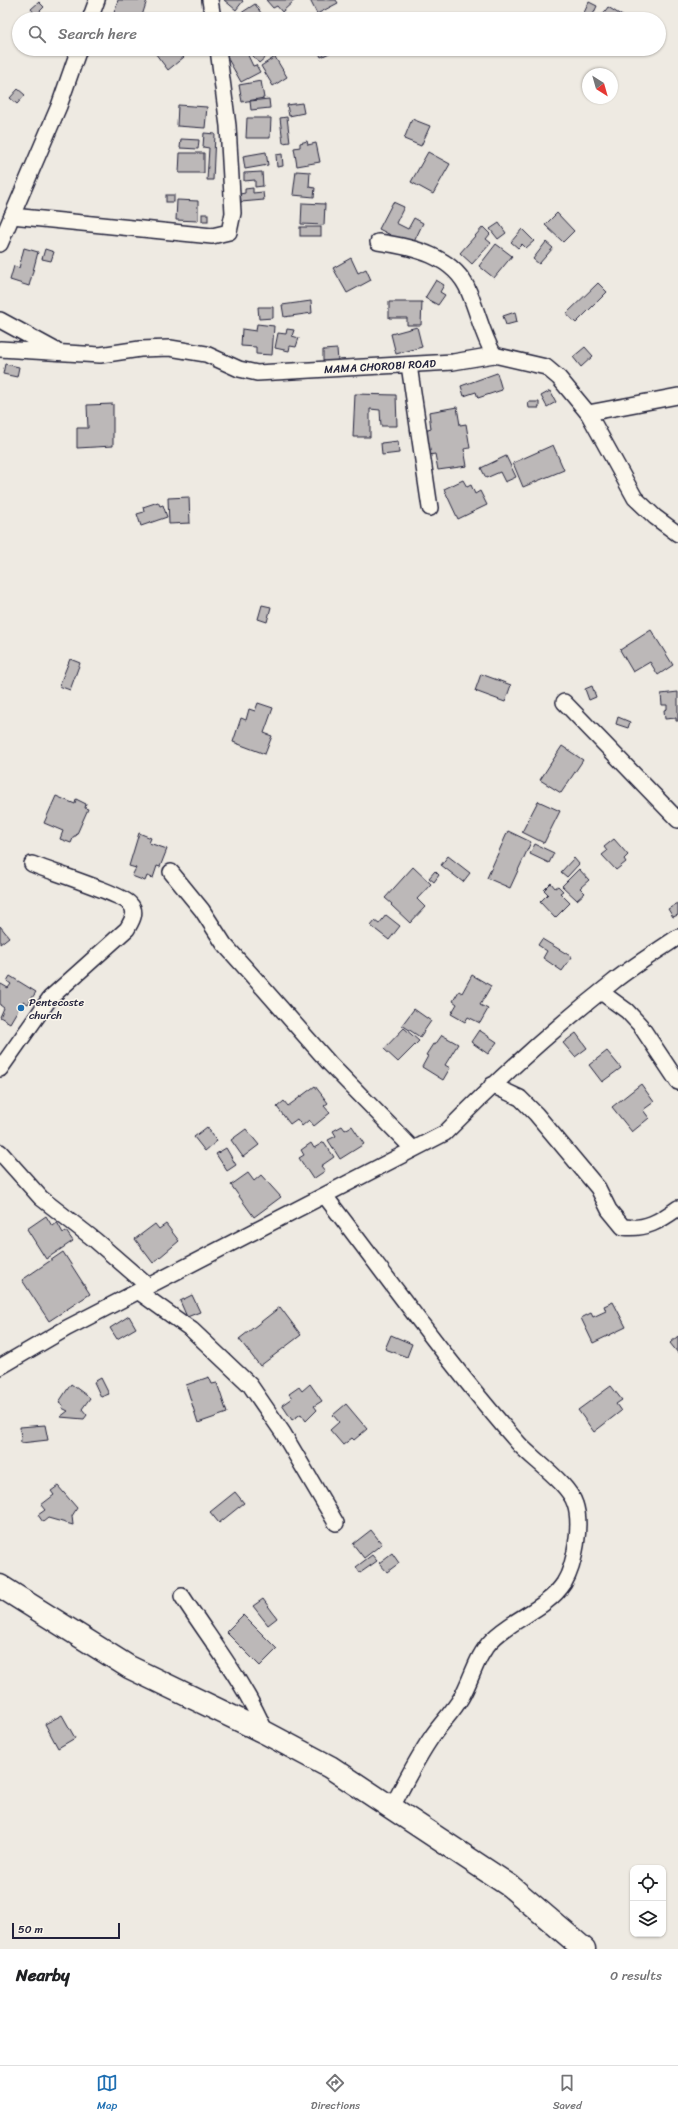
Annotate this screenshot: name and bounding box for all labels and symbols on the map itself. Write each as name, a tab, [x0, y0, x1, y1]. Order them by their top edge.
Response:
north arrow	[582, 68, 618, 104]
street label: MAMA CHOROBI ROAD	[324, 353, 437, 379]
place label: Pentecoste church	[29, 993, 85, 1025]
marker: Pentecoste church	[16, 1003, 26, 1013]
scale bar	[12, 1921, 120, 1940]

